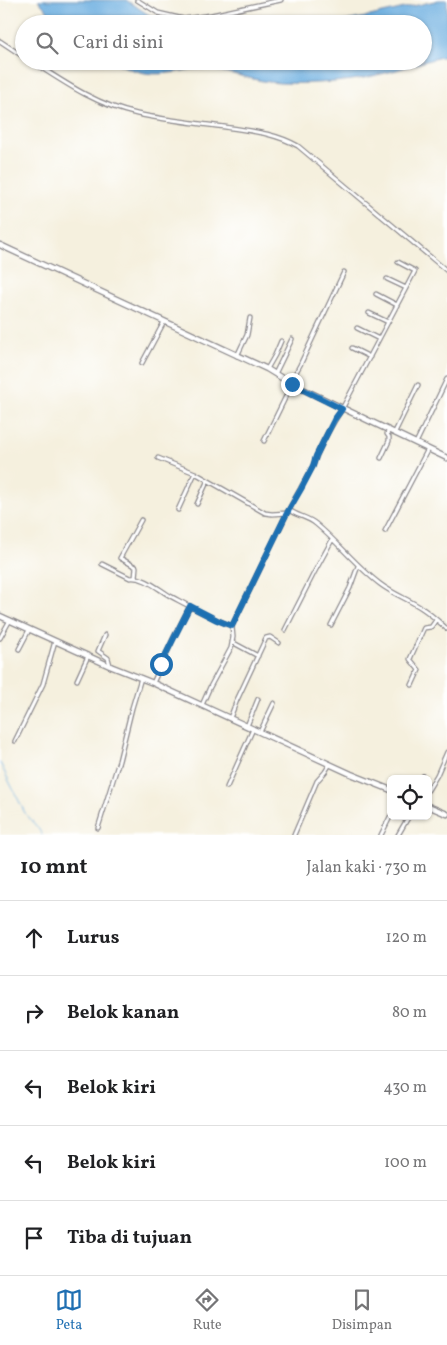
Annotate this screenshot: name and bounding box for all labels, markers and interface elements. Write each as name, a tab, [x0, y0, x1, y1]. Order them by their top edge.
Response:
search box	[15, 15, 432, 70]
icon: search	[33, 29, 61, 57]
text: Cari di sini	[73, 30, 164, 56]
route end	[281, 373, 304, 396]
route start	[150, 653, 173, 676]
map controls	[387, 775, 432, 820]
button: locate	[387, 775, 432, 820]
text: 10 mnt	[20, 853, 87, 882]
text: Jalan kaki · 730 m	[306, 857, 427, 879]
icon: ahead	[20, 924, 48, 952]
text: Lurus	[67, 925, 119, 951]
text: 120 m	[385, 927, 427, 949]
icon: right	[20, 999, 48, 1027]
text: Belok kanan	[67, 1000, 179, 1026]
text: 80 m	[392, 1002, 427, 1024]
icon: left	[20, 1074, 48, 1102]
text: Belok kiri	[67, 1075, 156, 1101]
text: 430 m	[383, 1077, 427, 1099]
icon: left	[20, 1149, 48, 1177]
text: Belok kiri	[67, 1150, 156, 1176]
text: 100 m	[384, 1152, 427, 1174]
icon: arrive	[20, 1224, 48, 1252]
text: Tiba di tujuan	[67, 1225, 192, 1251]
tab: Peta	[55, 1286, 83, 1335]
tab: Rute	[193, 1286, 222, 1335]
tab: Disimpan	[332, 1286, 392, 1335]

